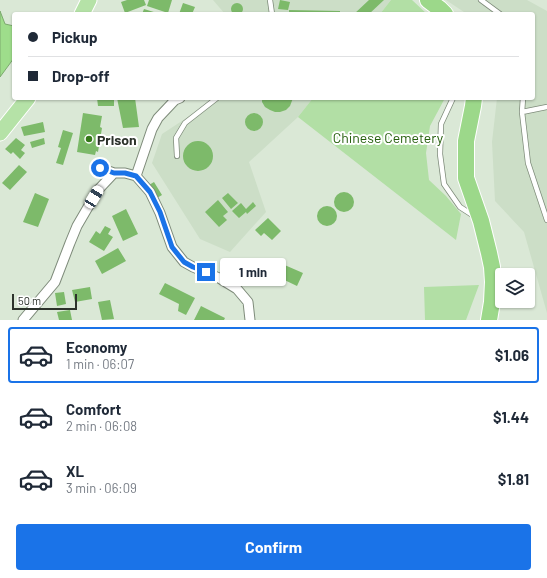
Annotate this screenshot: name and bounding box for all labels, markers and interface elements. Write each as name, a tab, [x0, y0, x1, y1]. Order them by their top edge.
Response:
text: Pickup	[52, 28, 98, 46]
text: Drop-off	[52, 67, 110, 85]
park label: Chinese Cemetery	[333, 129, 444, 146]
place label: Prison	[97, 131, 137, 148]
marker: Prison	[84, 134, 94, 144]
route start	[91, 159, 109, 177]
car	[83, 184, 105, 210]
callout: 1 min	[220, 258, 286, 286]
route end	[197, 263, 215, 281]
text: 1 min	[239, 264, 267, 280]
map controls	[495, 268, 535, 308]
button: layers	[495, 268, 535, 308]
scale bar	[12, 292, 77, 311]
text: 50 m	[18, 294, 41, 307]
icon: car	[18, 337, 54, 373]
text: Economy	[66, 338, 127, 356]
text: $1.06	[495, 346, 529, 364]
text: 1 min · 06:07	[66, 356, 134, 372]
icon: car	[18, 399, 54, 435]
text: Comfort	[66, 400, 121, 418]
text: $1.44	[493, 408, 529, 426]
text: 2 min · 06:08	[66, 418, 137, 434]
icon: car	[18, 461, 54, 497]
text: XL	[66, 462, 84, 480]
text: $1.81	[498, 470, 529, 488]
text: 3 min · 06:09	[66, 480, 137, 496]
button: Confirm	[16, 524, 531, 570]

